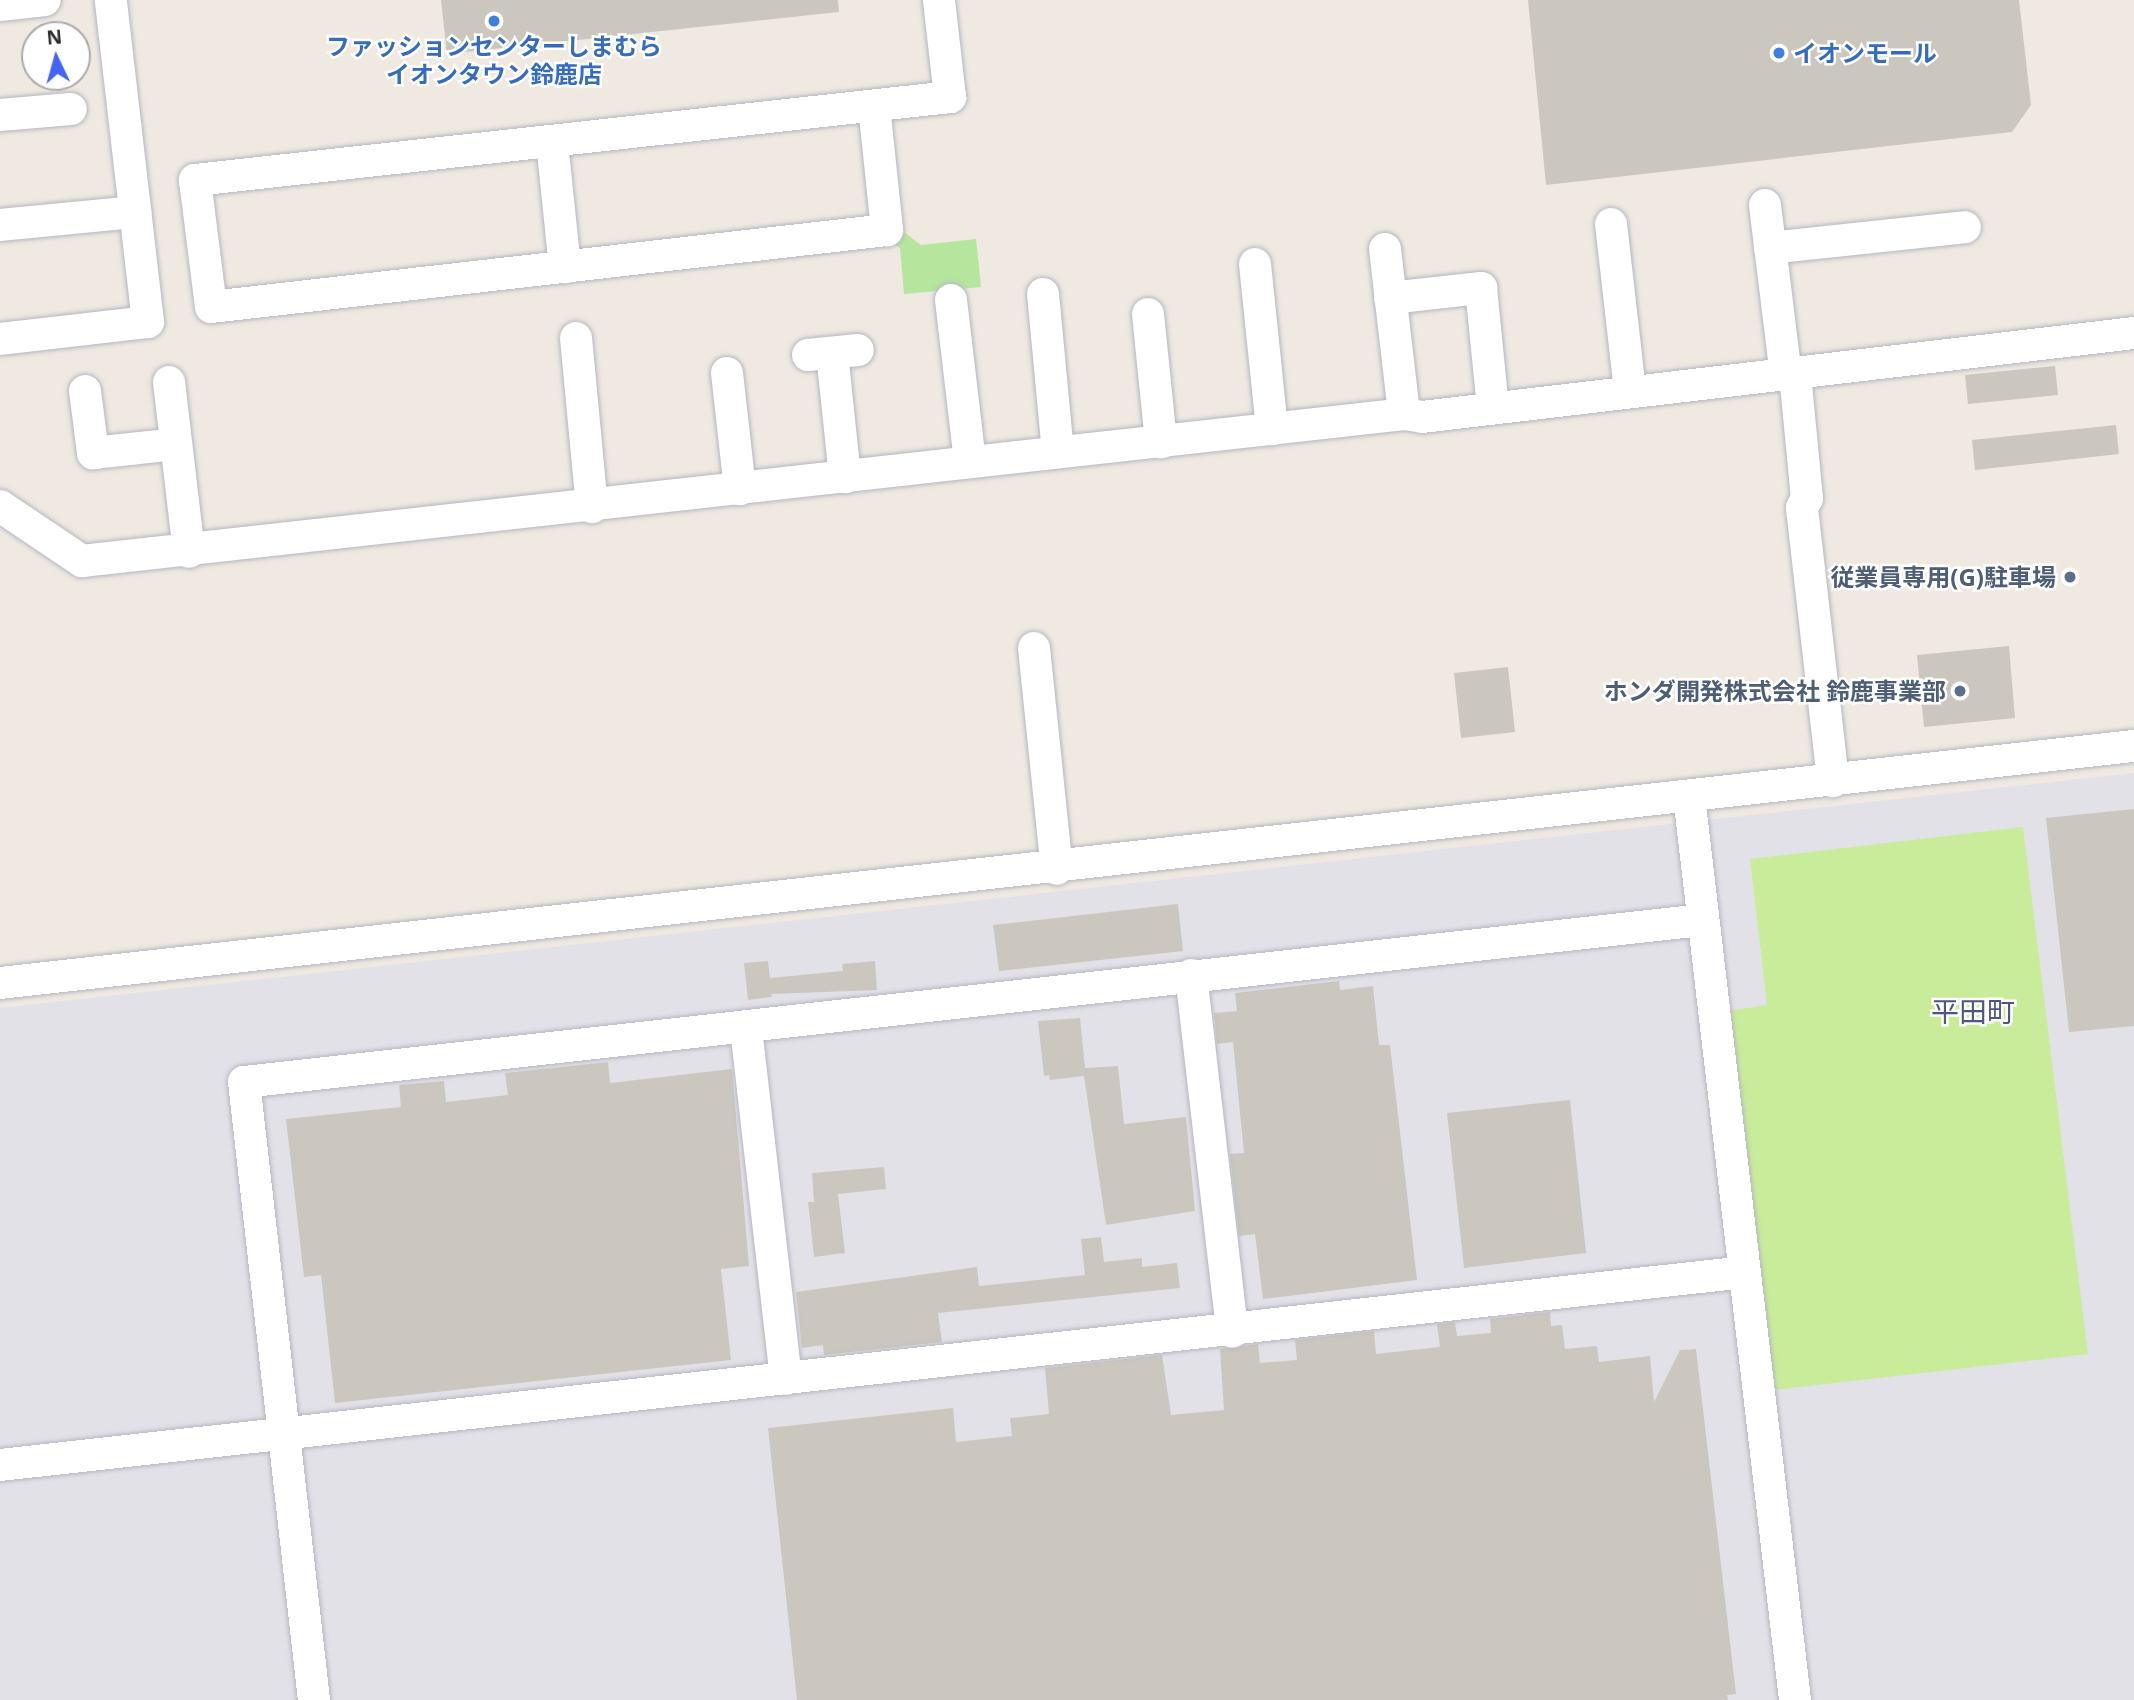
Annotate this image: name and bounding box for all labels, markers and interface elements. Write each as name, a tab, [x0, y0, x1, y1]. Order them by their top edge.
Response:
marker: ファッションセンターしまむら イオンタウン鈴鹿店	[486, 13, 502, 29]
north arrow	[21, 21, 91, 91]
text: N	[46, 23, 63, 51]
place label: ファッションセンターしまむら イオンタウン鈴鹿店	[326, 32, 662, 88]
place label: イオンモール	[1793, 39, 1937, 67]
marker: イオンモール	[1771, 45, 1787, 61]
place label: 従業員専用(G)駐車場	[1830, 563, 2056, 591]
marker: 従業員専用(G)駐車場	[2062, 569, 2078, 585]
place label: ホンダ開発株式会社 鈴鹿事業部	[1604, 677, 1946, 705]
marker: ホンダ開発株式会社 鈴鹿事業部	[1952, 683, 1968, 699]
district label: 平田町	[1931, 994, 2015, 1028]

